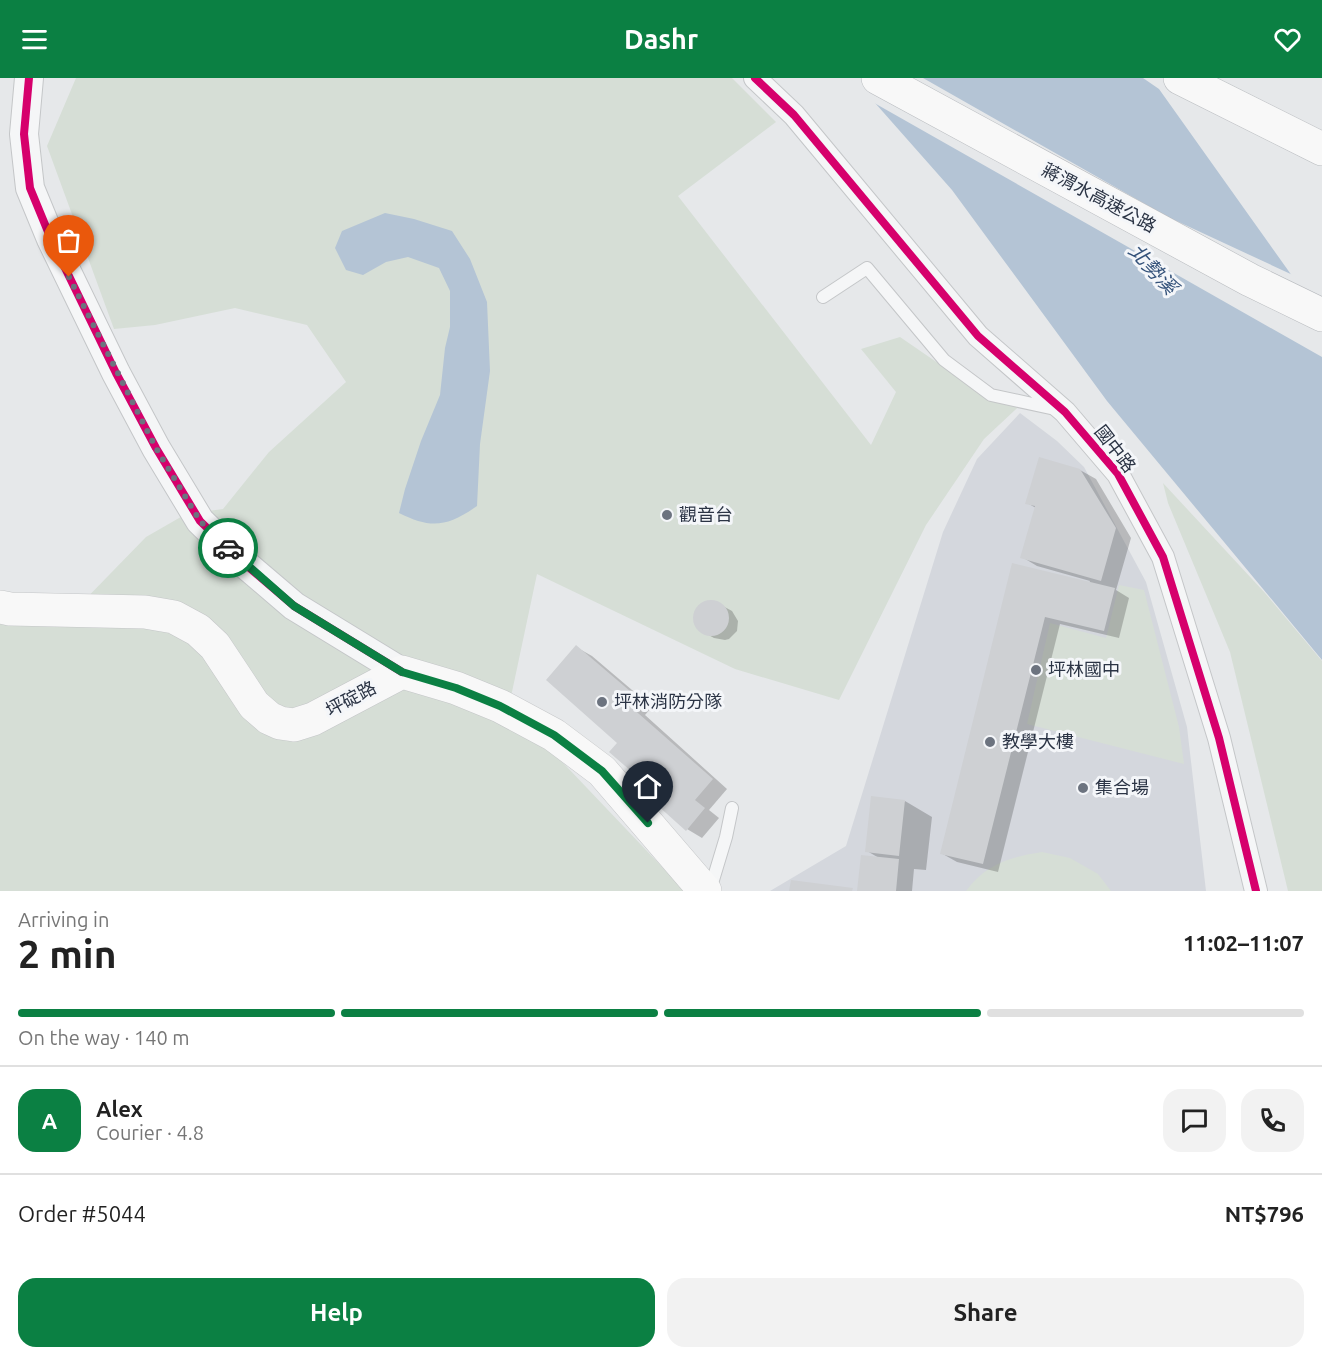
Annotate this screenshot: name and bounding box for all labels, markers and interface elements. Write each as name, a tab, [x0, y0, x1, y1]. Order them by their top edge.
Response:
icon: menu	[18, 23, 51, 56]
icon: heart	[1271, 23, 1304, 56]
text: Dashr	[624, 24, 698, 54]
street label: 蔣渭水高速公路	[1039, 159, 1160, 236]
pin	[43, 215, 94, 277]
icon: bag	[52, 224, 85, 257]
water label: 北勢溪	[1124, 239, 1184, 301]
street label: 國中路	[1091, 421, 1140, 476]
place label: 觀音台	[679, 504, 733, 524]
marker: 觀音台	[660, 508, 674, 522]
courier	[198, 518, 258, 578]
icon: car	[212, 532, 245, 565]
place label: 坪林國中	[1048, 659, 1120, 679]
marker: 坪林國中	[1029, 663, 1043, 677]
street label: 坪碇路	[322, 677, 379, 720]
place label: 坪林消防分隊	[614, 691, 722, 711]
marker: 坪林消防分隊	[595, 695, 609, 709]
place label: 教學大樓	[1002, 731, 1074, 751]
marker: 教學大樓	[983, 735, 997, 749]
pin	[622, 761, 673, 823]
icon: home	[631, 770, 664, 803]
place label: 集合場	[1095, 777, 1149, 797]
marker: 集合場	[1076, 781, 1090, 795]
text: Arriving in	[18, 908, 109, 931]
text: 11:02–11:07	[1183, 930, 1304, 955]
text: 2 min	[18, 932, 117, 975]
text: On the way · 140 m	[18, 1026, 190, 1049]
button: chat	[1163, 1089, 1226, 1152]
button: phone	[1241, 1089, 1304, 1152]
text: Alex	[96, 1096, 143, 1121]
text: A	[42, 1108, 57, 1133]
text: Courier · 4.8	[96, 1121, 204, 1144]
text: Order #5044	[18, 1201, 146, 1226]
text: NT$796	[1225, 1201, 1304, 1226]
button: Help	[18, 1278, 655, 1347]
button: Share	[667, 1278, 1304, 1347]

